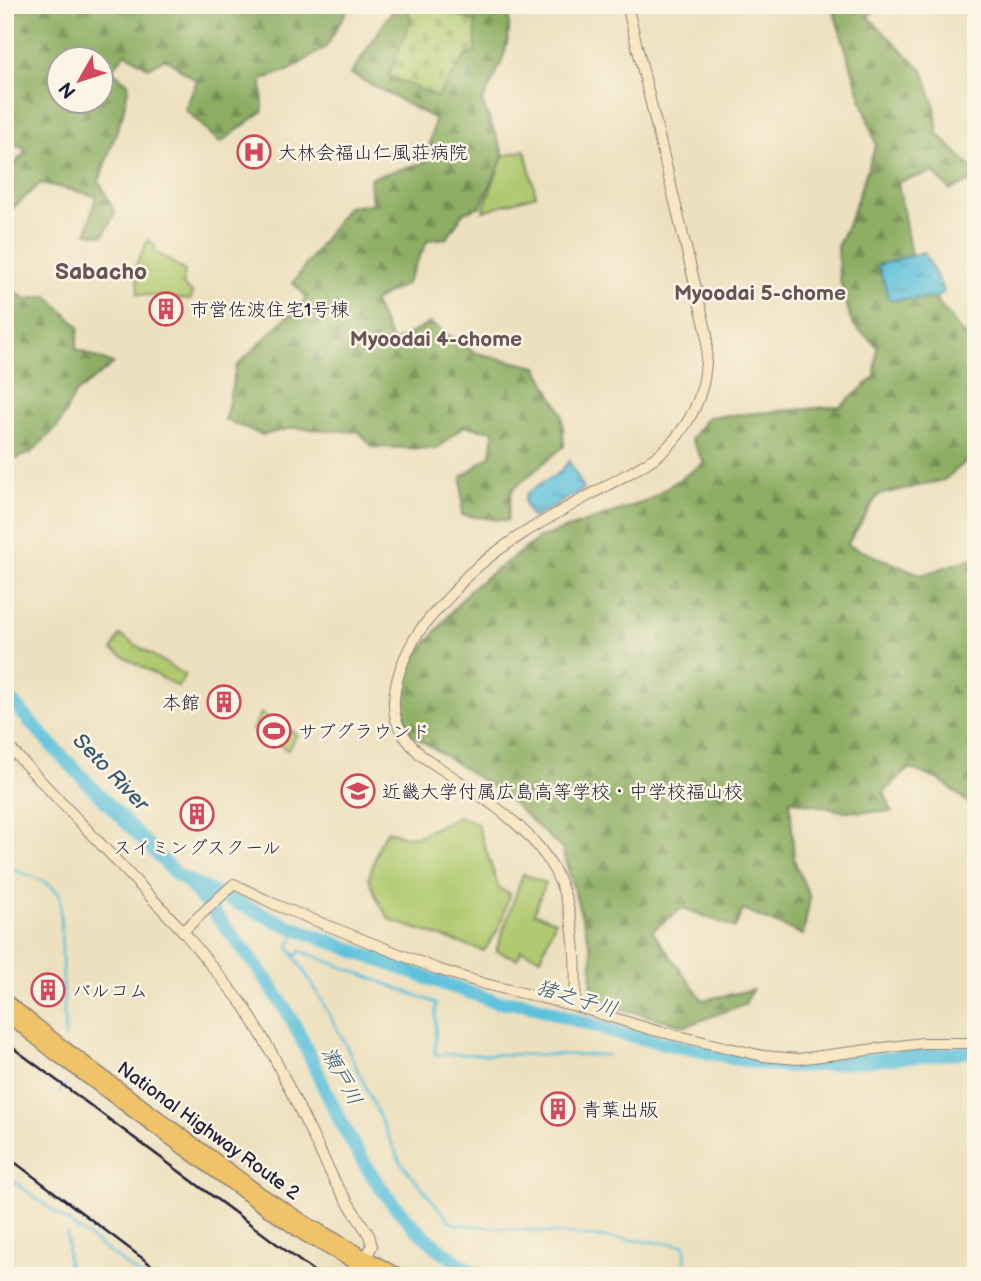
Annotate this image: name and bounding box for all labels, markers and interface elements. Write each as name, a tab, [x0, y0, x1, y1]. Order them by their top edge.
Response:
north arrow	[46, 46, 116, 116]
text: N	[55, 77, 81, 103]
hospital icon: 大林会福山仁風荘病院	[235, 133, 273, 171]
place label: 大林会福山仁風荘病院	[278, 142, 468, 165]
district label: Sabacho	[55, 258, 147, 286]
district label: Myoodai 5-chome	[674, 281, 846, 306]
building icon: 市営佐波住宅1号棟	[147, 290, 185, 328]
place label: 市営佐波住宅1号棟	[190, 299, 349, 322]
district label: Myoodai 4-chome	[350, 327, 522, 352]
building icon: 本館	[205, 683, 243, 721]
place label: 本館	[162, 692, 200, 715]
sports icon: サブグラウンド	[255, 712, 293, 750]
place label: サブグラウンド	[298, 721, 430, 744]
water label: Seto River	[67, 728, 155, 817]
school or university icon: 近畿大学付属広島高等学校・中学校福山校	[339, 772, 377, 810]
place label: 近畿大学付属広島高等学校・中学校福山校	[382, 781, 743, 804]
building icon: スイミングスクール	[178, 795, 216, 833]
place label: スイミングスクール	[113, 837, 281, 860]
building icon: バルコム	[29, 971, 67, 1009]
water label: 猪之子川	[533, 974, 621, 1023]
place label: バルコム	[72, 980, 148, 1003]
water label: 瀬戸川	[316, 1043, 367, 1110]
street label: National Highway Route 2	[112, 1057, 305, 1206]
building icon: 青葉出版	[539, 1090, 577, 1128]
place label: 青葉出版	[582, 1099, 658, 1122]

